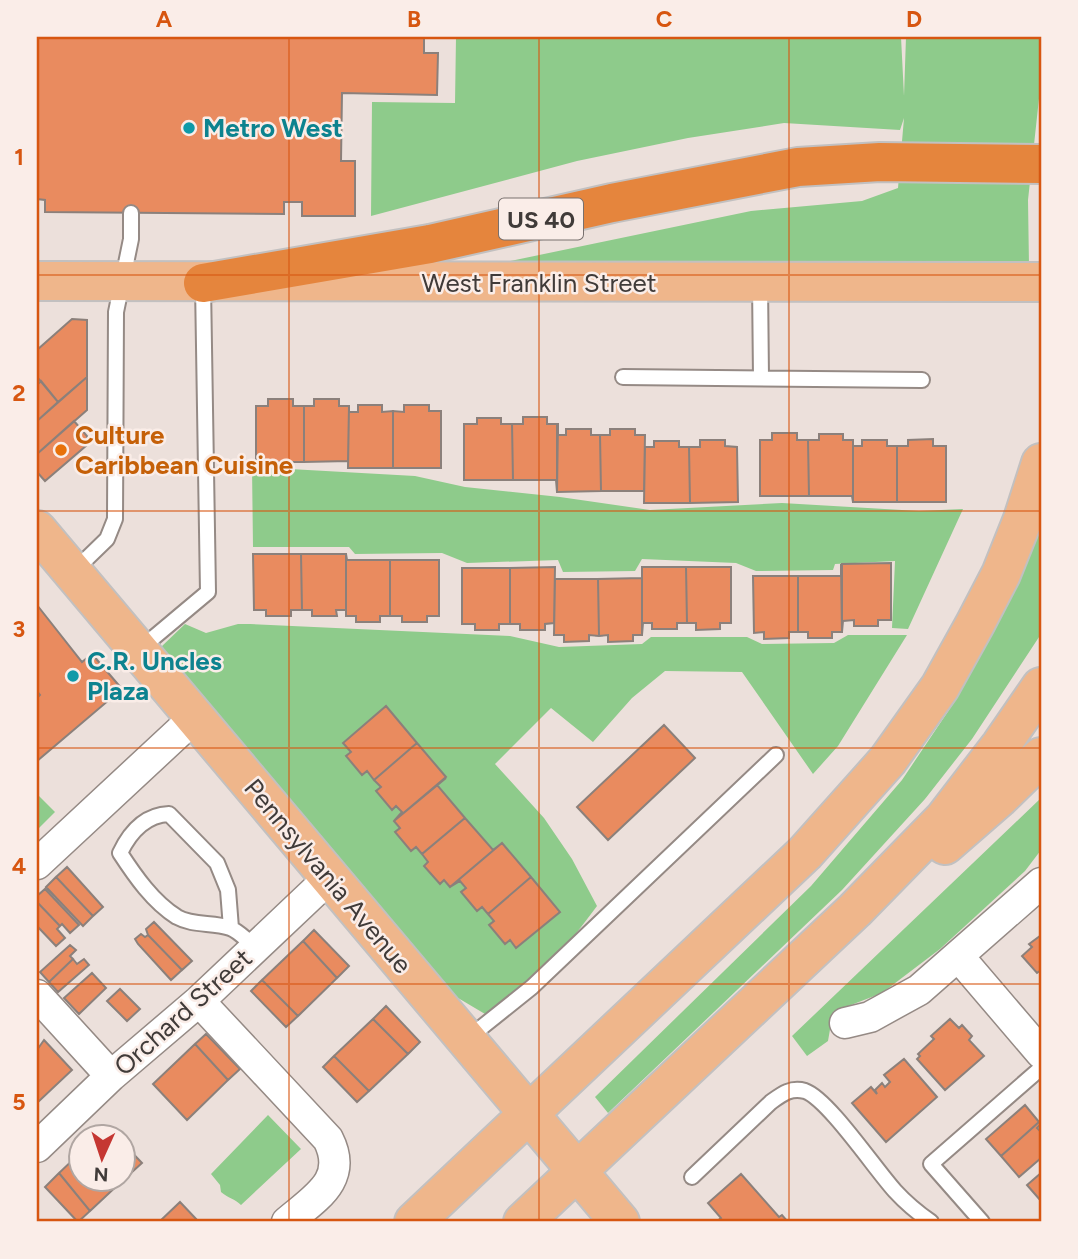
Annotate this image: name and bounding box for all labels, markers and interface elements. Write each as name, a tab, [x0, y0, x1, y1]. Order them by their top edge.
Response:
text: A	[156, 5, 173, 33]
text: B	[407, 5, 421, 33]
text: C	[656, 5, 673, 33]
text: D	[906, 5, 922, 33]
place label: Metro West	[203, 112, 343, 144]
marker: Metro West	[181, 120, 197, 136]
text: 1	[14, 143, 24, 171]
road number: US 40	[499, 198, 583, 240]
street label: West Franklin Street	[422, 267, 657, 299]
text: 2	[12, 379, 26, 407]
place label: Culture Caribbean Cuisine	[75, 419, 293, 481]
marker: Culture Caribbean Cuisine	[53, 442, 69, 458]
text: 3	[13, 615, 25, 643]
place label: C.R. Uncles Plaza	[87, 645, 222, 707]
marker: C.R. Uncles Plaza	[65, 668, 81, 684]
street label: Pennsylvania Avenue	[237, 772, 419, 980]
text: 4	[12, 852, 26, 880]
street label: Orchard Street	[108, 942, 259, 1082]
text: 5	[12, 1088, 26, 1116]
north arrow	[66, 1122, 136, 1192]
text: N	[93, 1163, 109, 1186]

